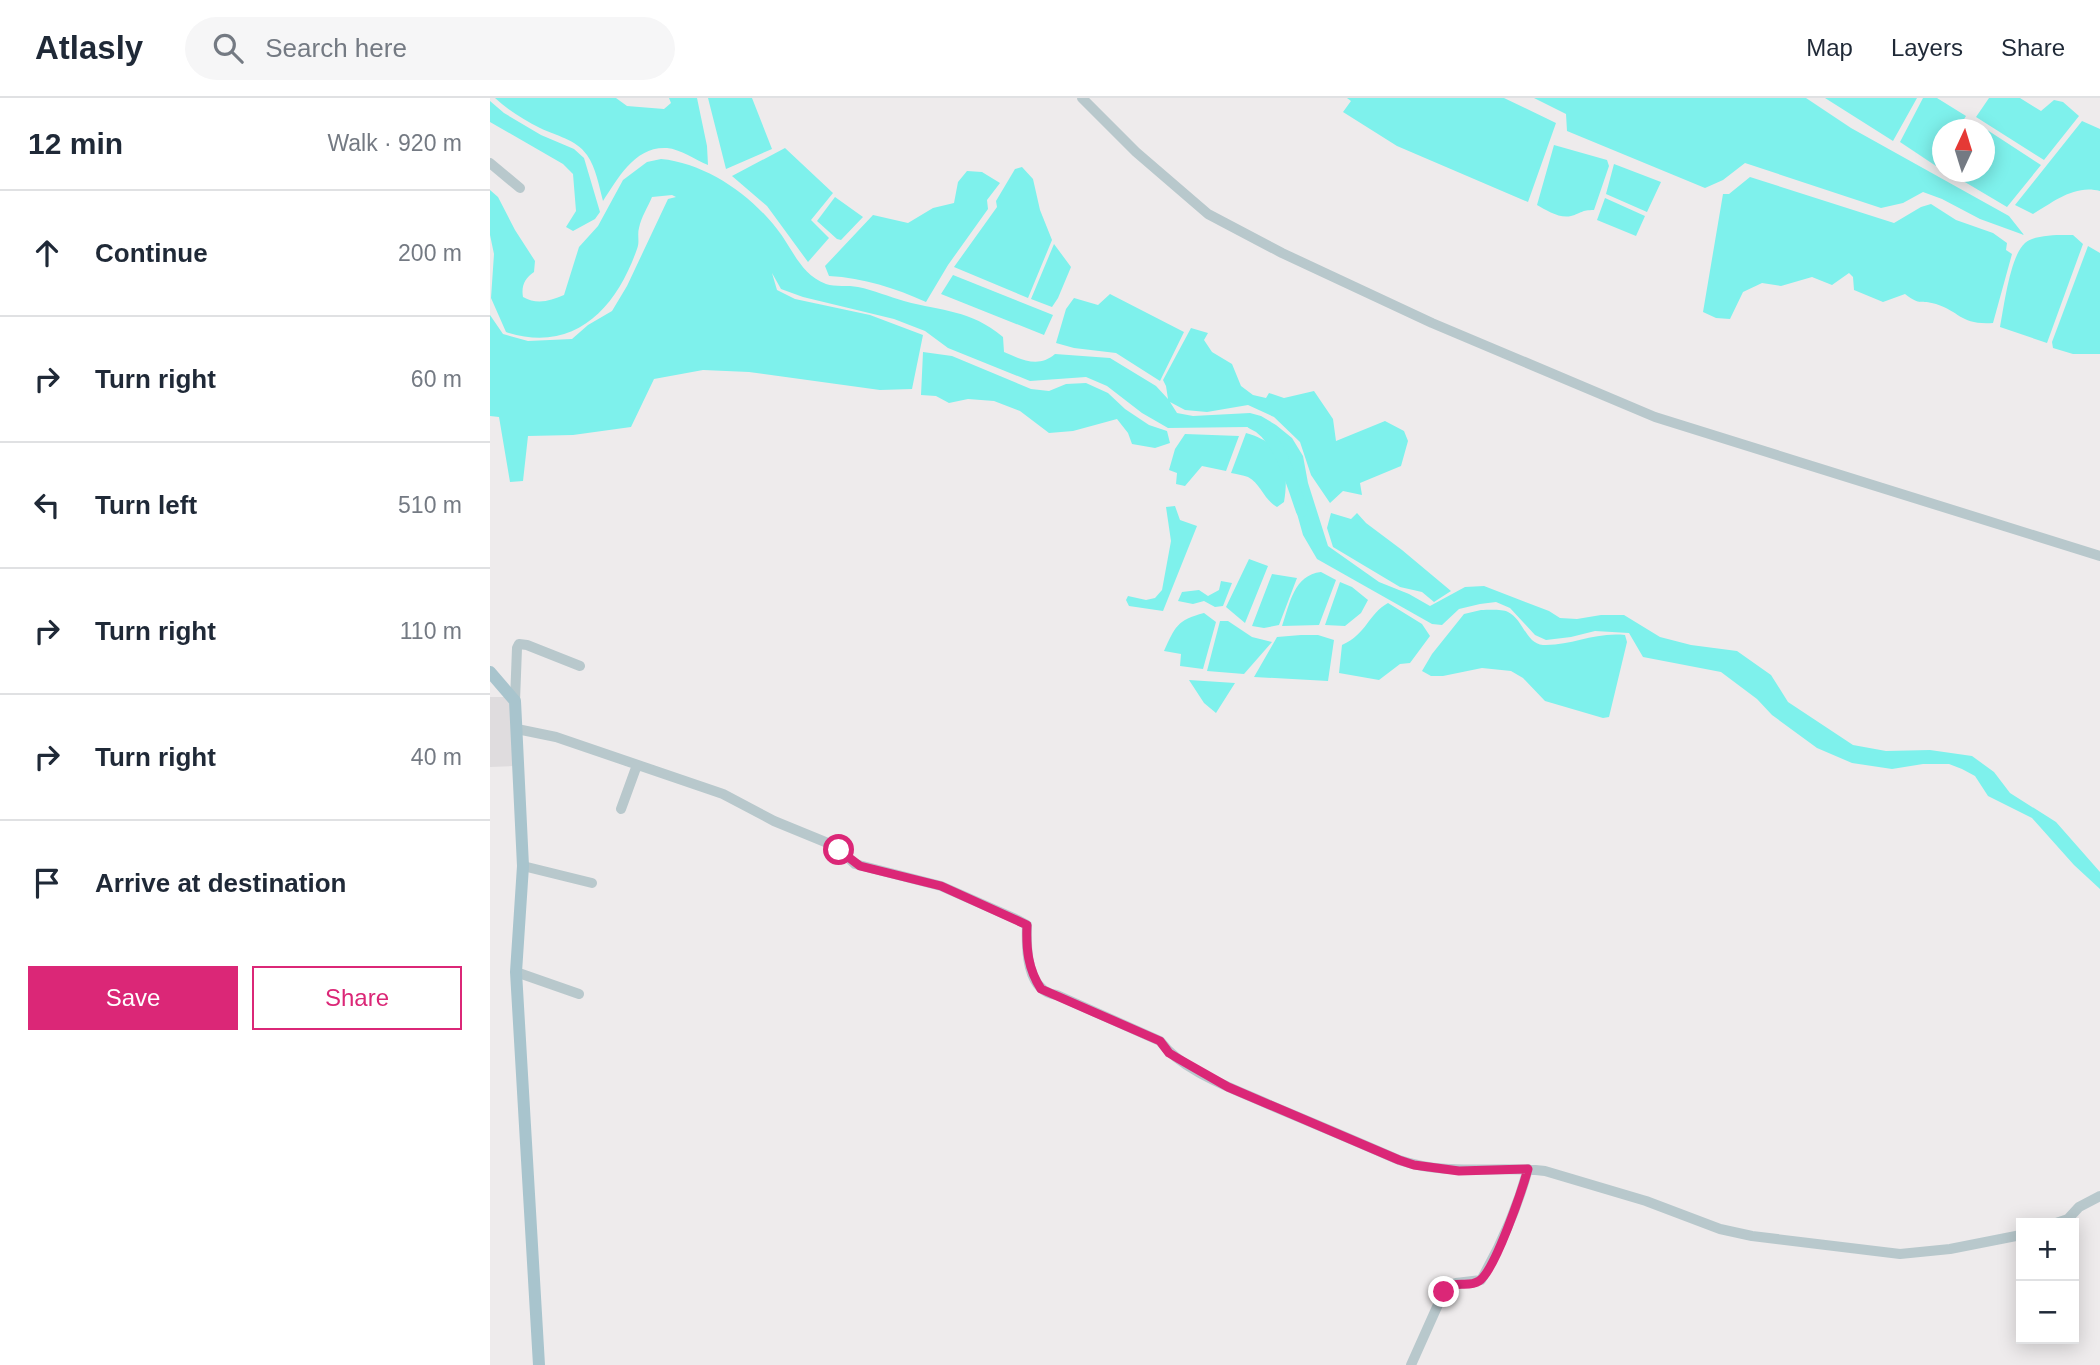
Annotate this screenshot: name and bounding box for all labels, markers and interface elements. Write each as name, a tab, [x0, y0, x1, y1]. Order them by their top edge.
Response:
search box	[185, 17, 675, 80]
text: Atlasly	[35, 29, 143, 66]
icon: search	[209, 29, 247, 67]
text: Search here	[265, 33, 407, 63]
text: Map	[1806, 34, 1853, 61]
text: Layers	[1891, 34, 1963, 61]
text: Share	[2001, 34, 2065, 61]
north arrow	[1932, 119, 1995, 182]
text: 12 min	[28, 127, 123, 160]
text: Walk · 920 m	[327, 130, 462, 156]
icon: ahead	[28, 234, 66, 272]
text: Continue	[95, 238, 208, 268]
text: 200 m	[398, 240, 462, 266]
icon: right	[28, 360, 66, 398]
text: Turn right	[95, 364, 216, 394]
text: 60 m	[411, 366, 462, 392]
icon: left	[28, 486, 66, 524]
text: Turn left	[95, 490, 197, 520]
text: 510 m	[398, 492, 462, 518]
icon: right	[28, 612, 66, 650]
text: Turn right	[95, 616, 216, 646]
text: 110 m	[400, 618, 462, 644]
icon: right	[28, 738, 66, 776]
text: Turn right	[95, 742, 216, 772]
text: 40 m	[411, 744, 462, 770]
route start	[823, 834, 854, 865]
icon: arrive	[28, 864, 66, 902]
text: Arrive at destination	[95, 868, 346, 898]
button: Save	[28, 966, 238, 1030]
button: Share	[252, 966, 462, 1030]
map controls	[2016, 1218, 2079, 1344]
button: +	[2016, 1218, 2079, 1281]
route end	[1428, 1276, 1459, 1307]
button: −	[2016, 1281, 2079, 1344]

